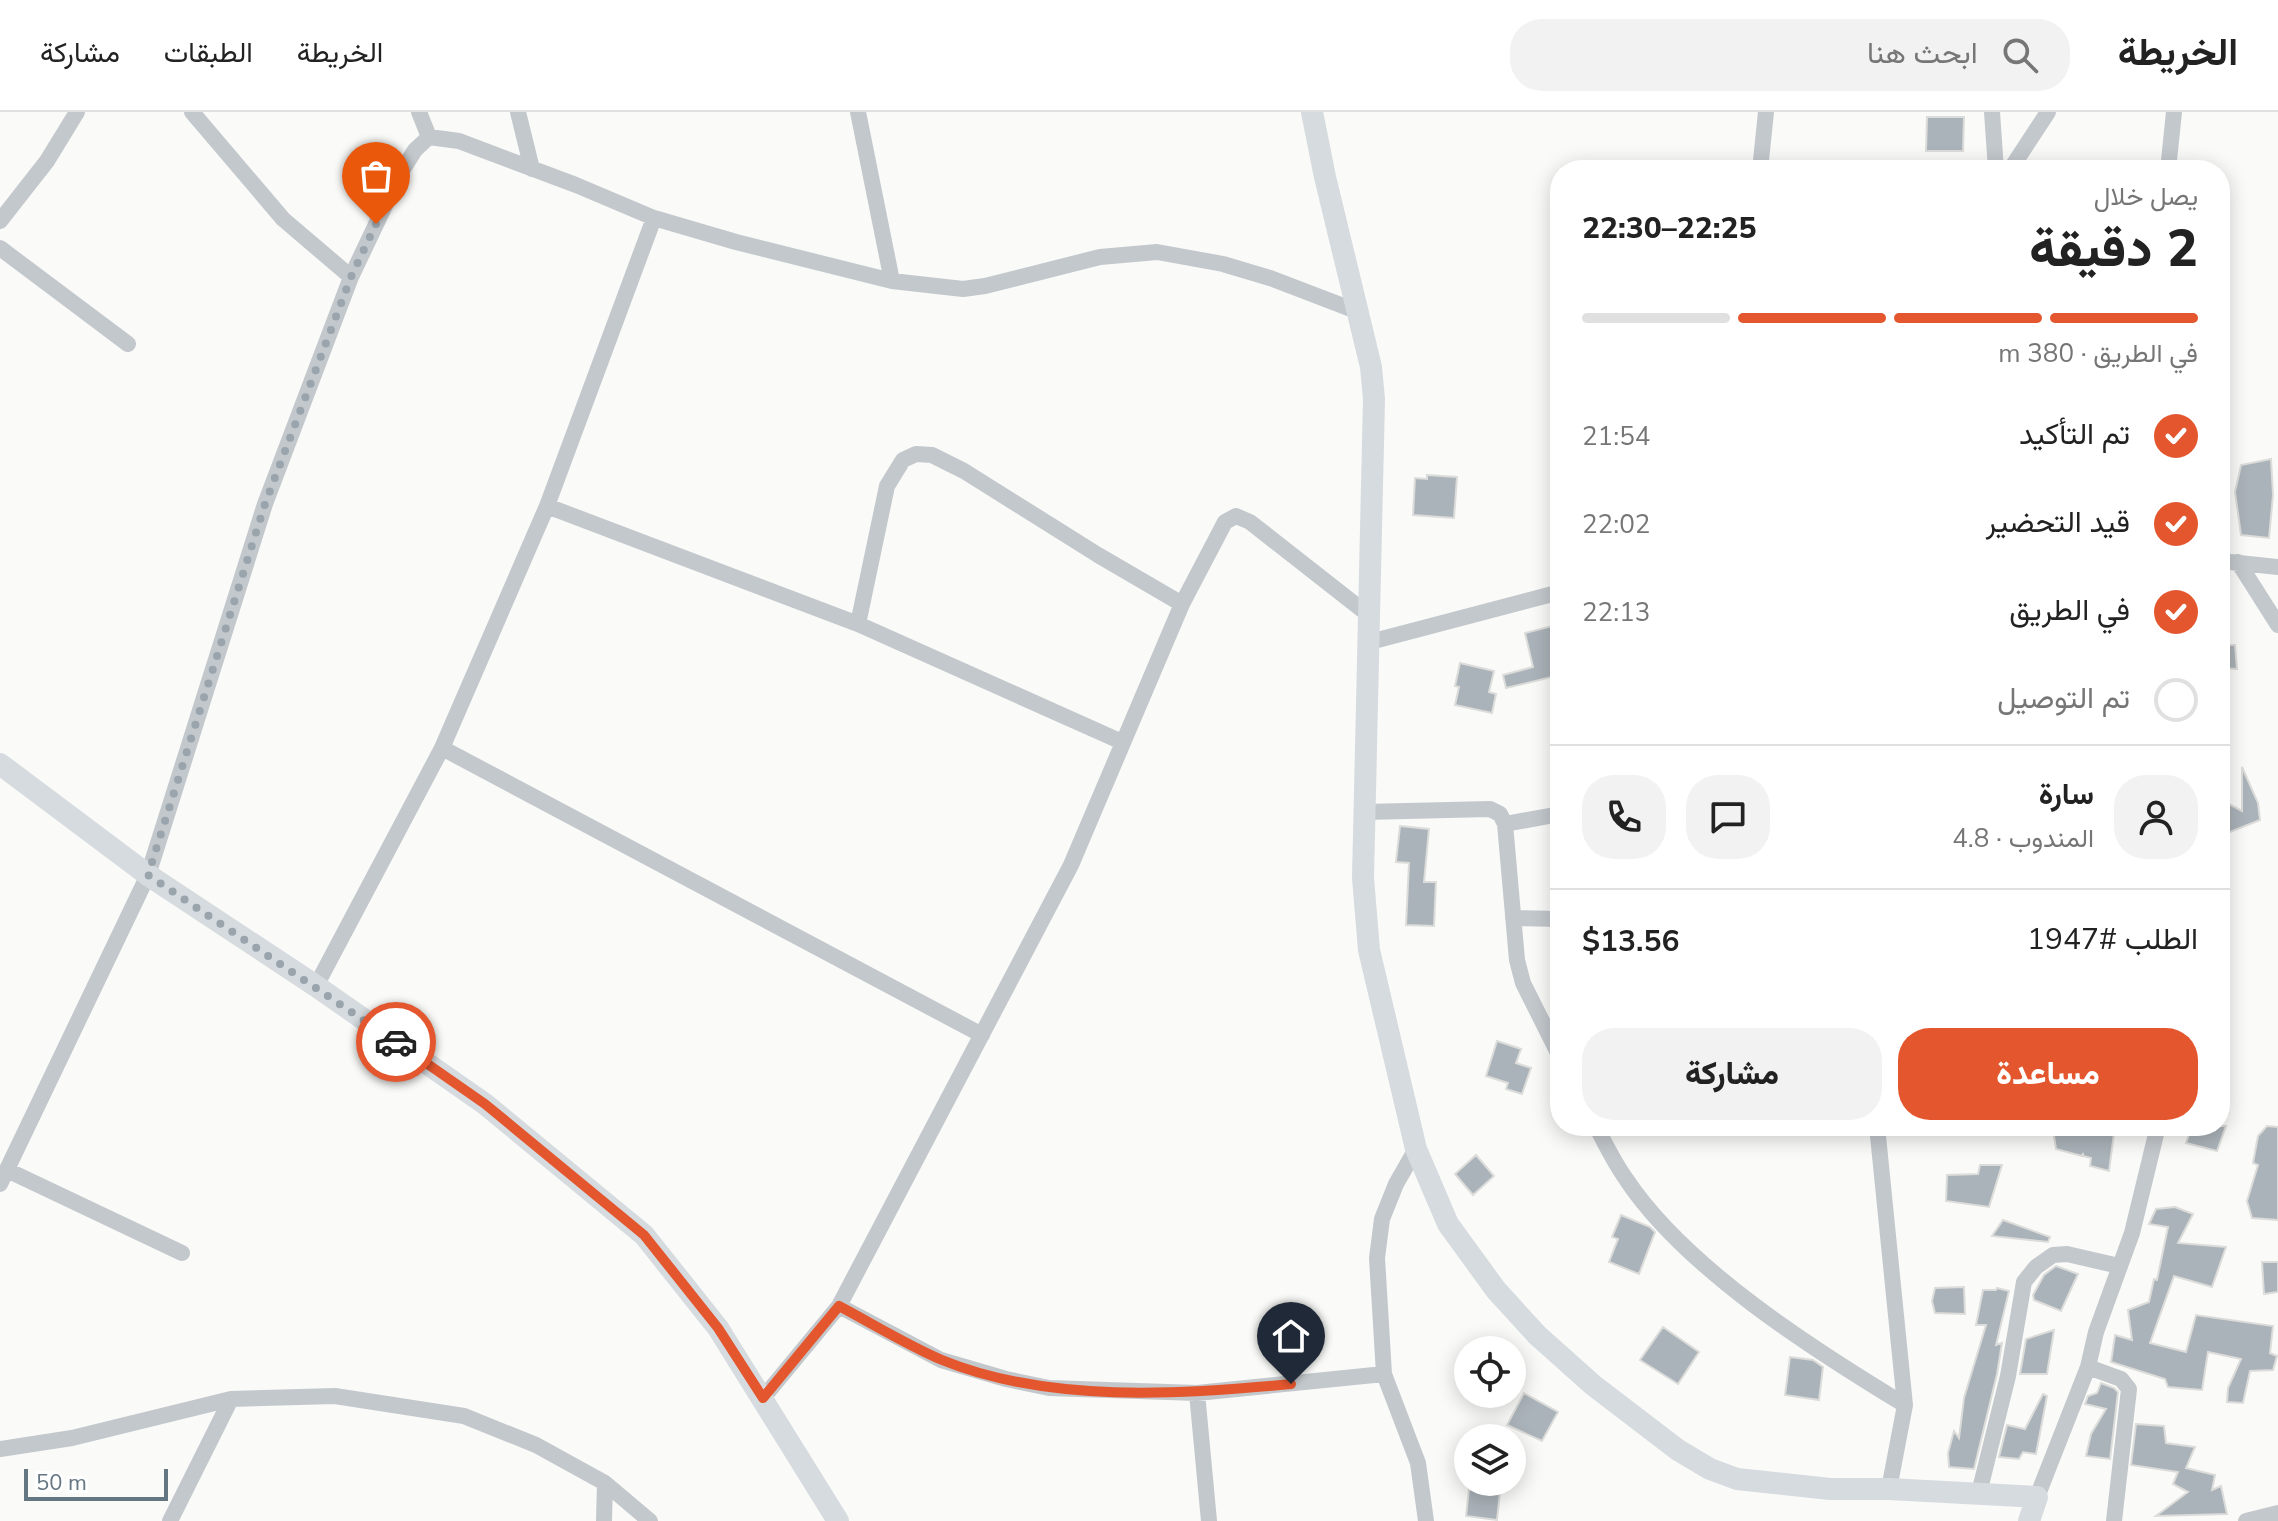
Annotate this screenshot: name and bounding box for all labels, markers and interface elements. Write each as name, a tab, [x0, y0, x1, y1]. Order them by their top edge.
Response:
search box	[1510, 19, 2070, 91]
text: الخريطة	[2118, 27, 2238, 78]
text: ابحث هنا	[1867, 33, 1978, 74]
icon: search	[1998, 33, 2042, 77]
text: مشاركة	[40, 34, 120, 72]
text: الطبقات	[164, 34, 253, 72]
text: الخريطة	[297, 34, 383, 72]
pin	[342, 142, 410, 224]
icon: bag	[354, 154, 398, 198]
text: يصل خلال	[2094, 179, 2198, 214]
text: 22:25–22:30	[1582, 208, 1757, 249]
text: 2 دقيقة	[2029, 213, 2198, 284]
text: في الطريق · 380 m	[1998, 336, 2198, 371]
text: تم التأكيد	[2019, 414, 2130, 455]
icon: check	[2154, 414, 2198, 458]
text: 21:54	[1582, 419, 1650, 454]
text: قيد التحضير	[1986, 502, 2130, 543]
icon: check	[2154, 502, 2198, 546]
text: 22:02	[1582, 507, 1650, 542]
text: في الطريق	[2009, 590, 2130, 631]
icon: check	[2154, 590, 2198, 634]
text: 22:13	[1582, 595, 1650, 630]
text: تم التوصيل	[1997, 678, 2130, 719]
text: سارة	[2039, 774, 2094, 815]
button: phone	[1582, 775, 1666, 859]
button: chat	[1686, 775, 1770, 859]
button: person	[2114, 775, 2198, 859]
text: المندوب · 4.8	[1952, 821, 2094, 856]
text: الطلب #1947	[2027, 919, 2198, 960]
text: $13.56	[1582, 921, 1679, 962]
courier	[356, 1002, 436, 1082]
icon: car	[374, 1020, 418, 1064]
button: مشاركة	[1582, 1028, 1882, 1120]
button: مساعدة	[1898, 1028, 2198, 1120]
pin	[1257, 1302, 1325, 1384]
icon: home	[1269, 1314, 1313, 1358]
map controls	[1454, 1336, 1526, 1496]
button: locate	[1454, 1336, 1526, 1408]
button: layers	[1454, 1424, 1526, 1496]
scale bar	[24, 1465, 168, 1501]
text: 50 m	[36, 1468, 87, 1498]

